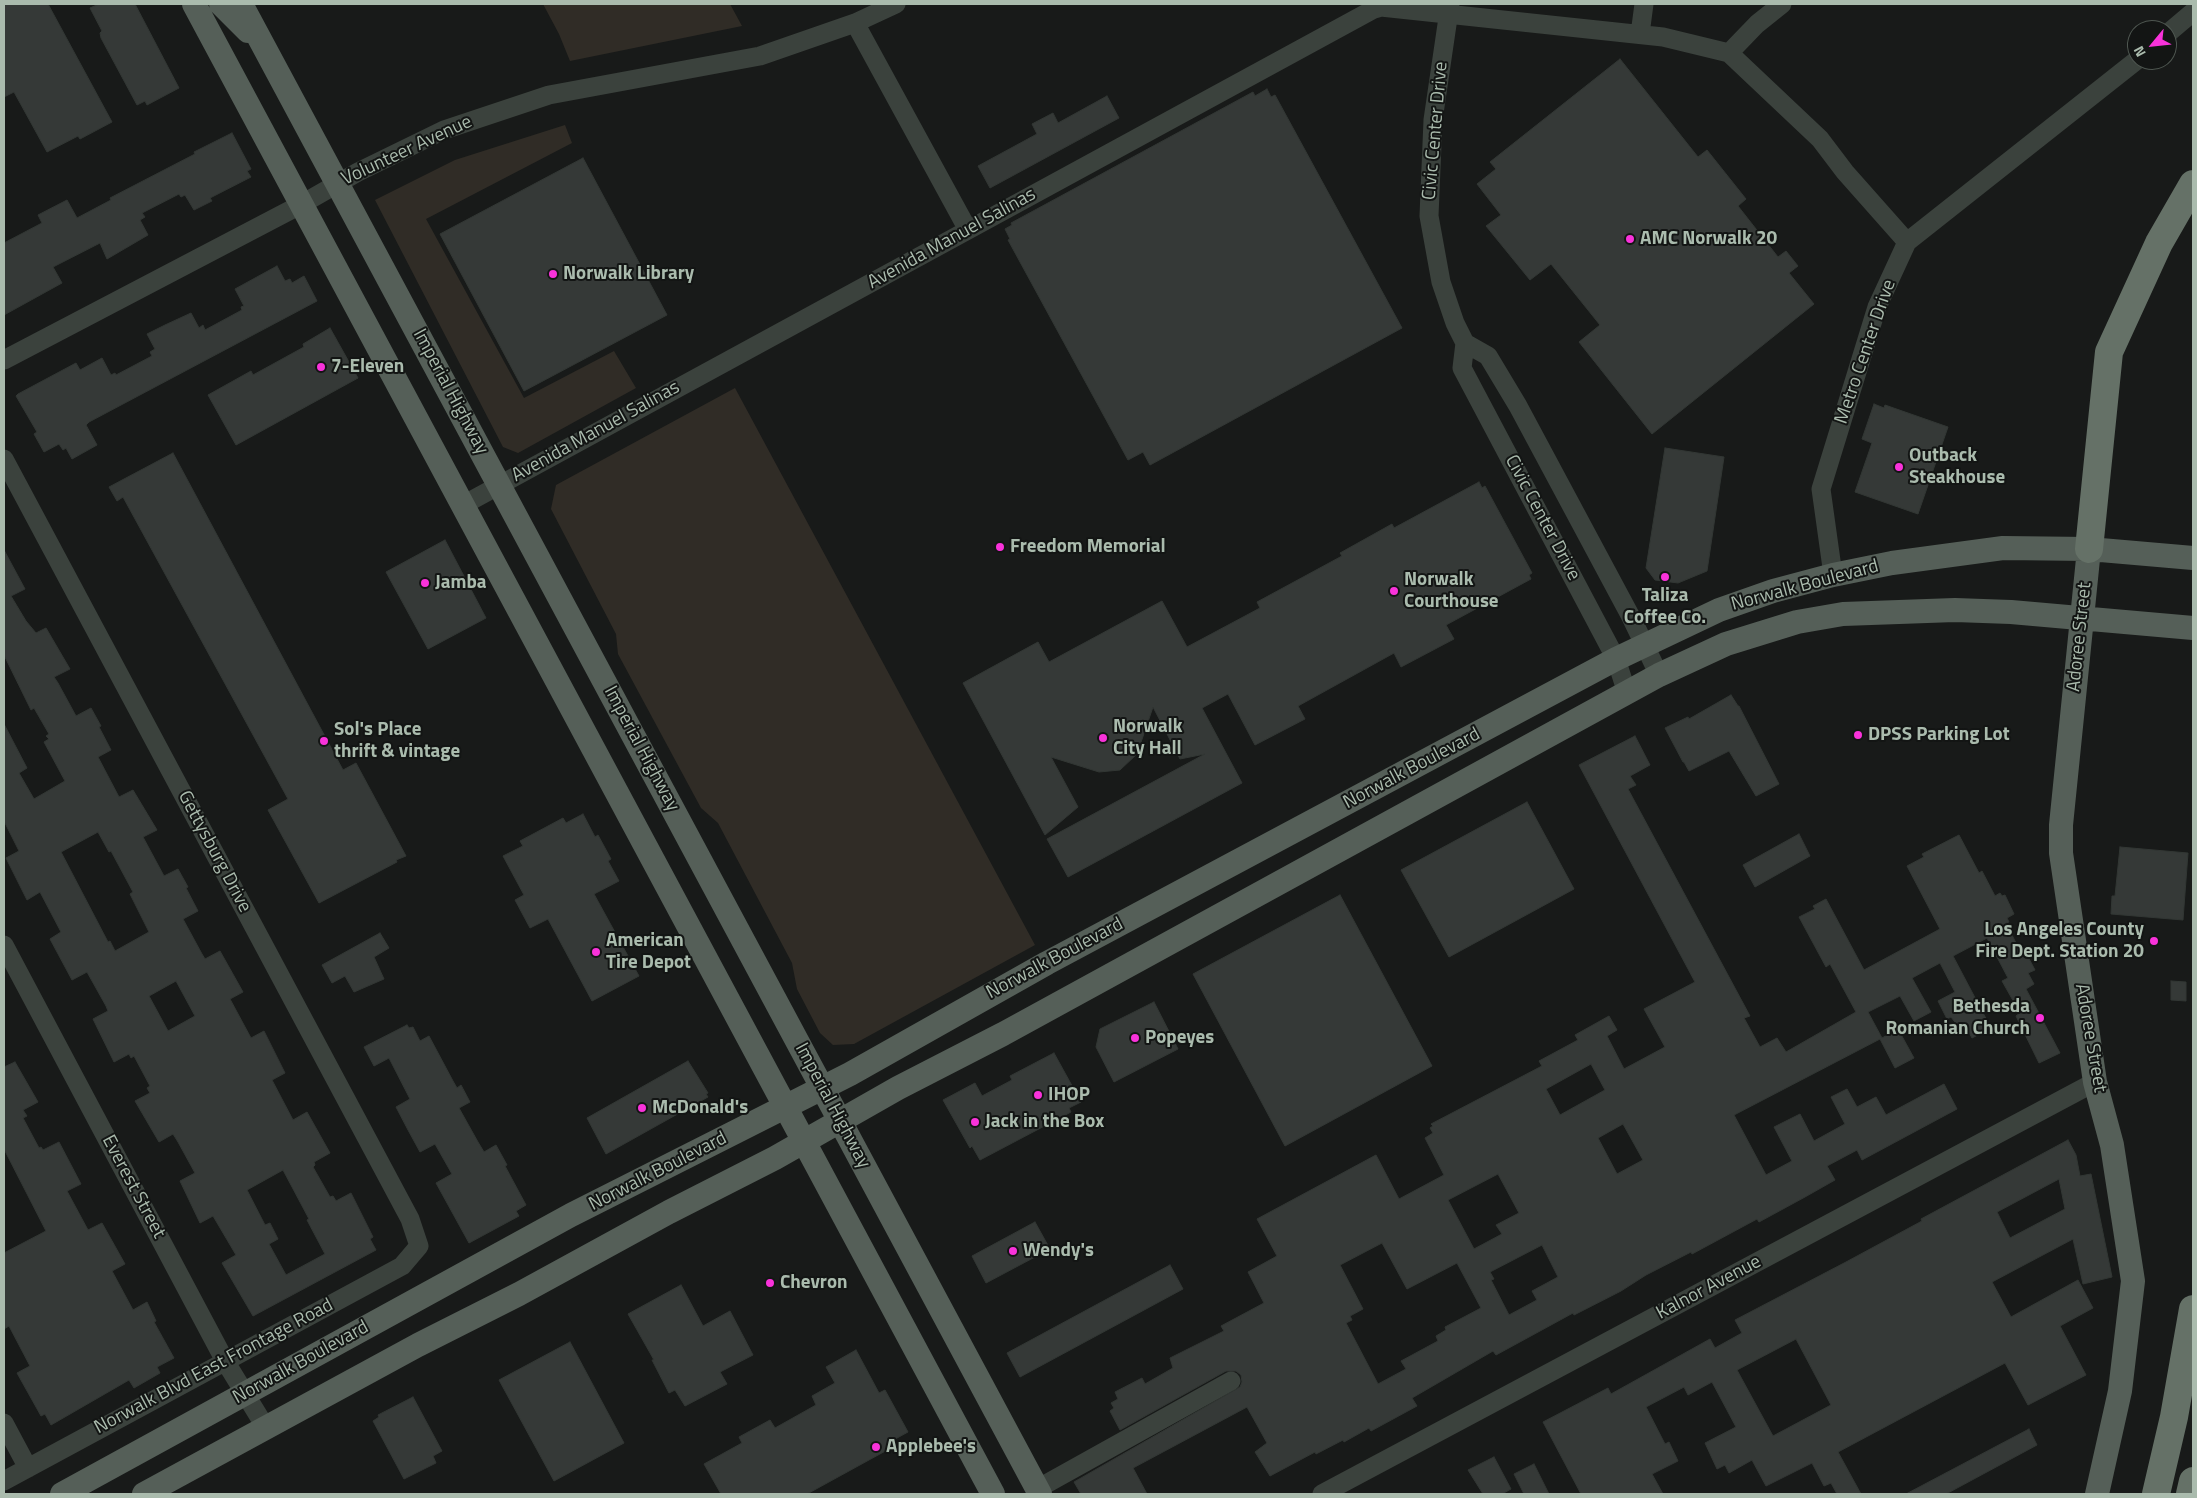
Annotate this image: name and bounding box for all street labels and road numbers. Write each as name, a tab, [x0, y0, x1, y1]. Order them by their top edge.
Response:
street label: Civic Center Drive	[1419, 61, 1453, 201]
street label: Volunteer Avenue	[338, 111, 476, 191]
street label: Avenida Manuel Salinas	[864, 183, 1040, 295]
street label: Metro Center Drive	[1831, 277, 1901, 427]
street label: Imperial Highway	[407, 325, 493, 459]
street label: Avenida Manuel Salinas	[508, 376, 684, 488]
street label: Civic Center Drive	[1499, 451, 1585, 585]
street label: Norwalk Boulevard	[1729, 555, 1881, 617]
street label: Adoree Street	[2063, 581, 2097, 693]
street label: Imperial Highway	[598, 682, 684, 816]
street label: Norwalk Boulevard	[1340, 723, 1484, 815]
street label: Gettysburg Drive	[172, 787, 256, 917]
street label: Norwalk Boulevard	[983, 913, 1127, 1005]
street label: Adoree Street	[2069, 982, 2111, 1094]
street label: Imperial Highway	[789, 1039, 875, 1173]
street label: Norwalk Boulevard	[585, 1127, 731, 1217]
street label: Everest Street	[96, 1132, 170, 1242]
street label: Kalnor Avenue	[1653, 1251, 1765, 1325]
street label: Norwalk Blvd East Frontage Road	[91, 1294, 337, 1440]
street label: Norwalk Boulevard	[229, 1316, 373, 1410]

